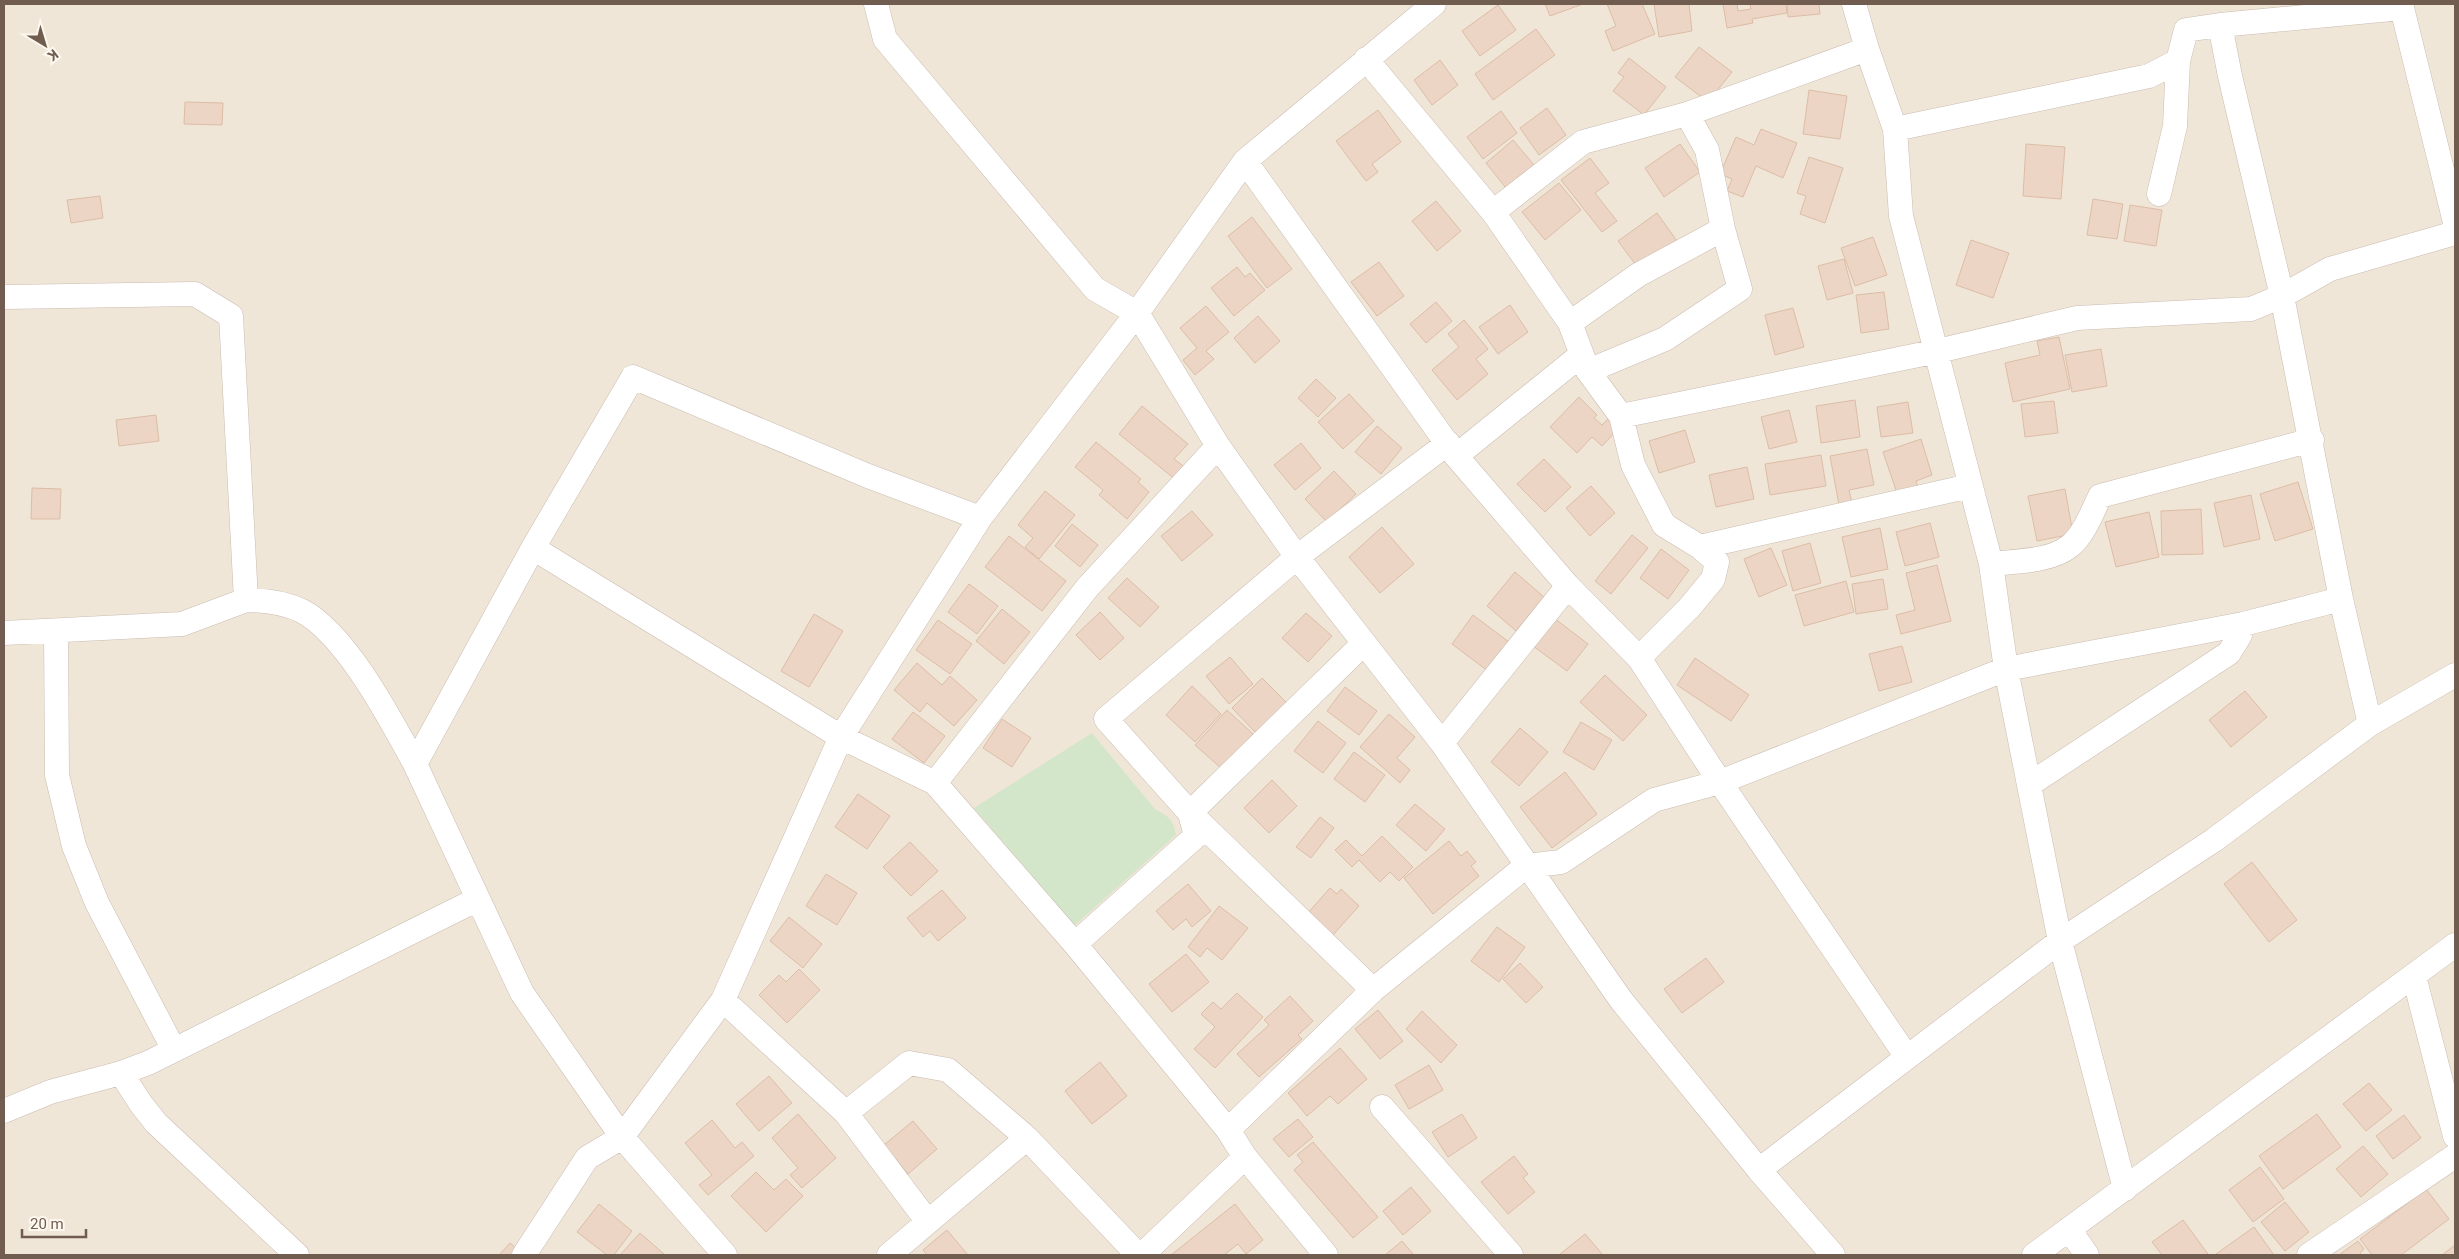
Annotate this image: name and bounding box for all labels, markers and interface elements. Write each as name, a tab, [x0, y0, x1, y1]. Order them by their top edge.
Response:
north arrow	[20, 20, 70, 70]
text: K	[44, 46, 61, 64]
scale bar	[22, 1206, 86, 1238]
text: 20 m	[30, 1215, 64, 1233]

